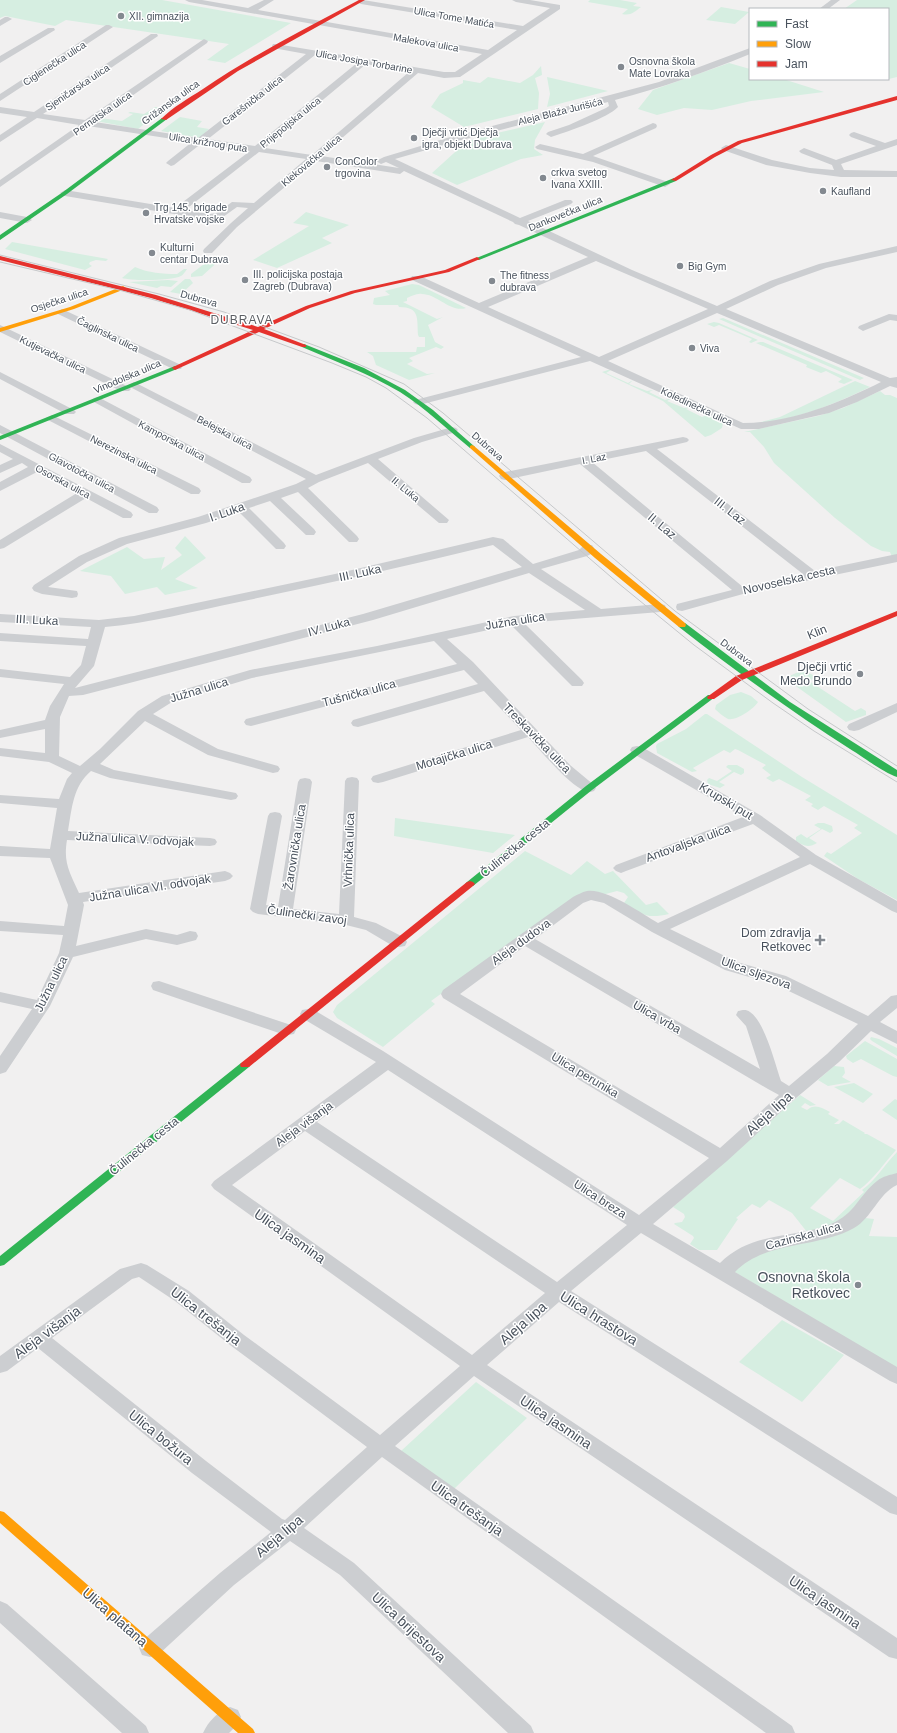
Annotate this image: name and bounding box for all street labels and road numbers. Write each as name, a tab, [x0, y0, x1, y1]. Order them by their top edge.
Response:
street label: Ulica Tome Matića	[413, 5, 495, 30]
street label: Malekova ulica	[392, 31, 460, 54]
street label: Ciglenečka ulica	[21, 39, 88, 88]
street label: Ulica Josipa Torbarine	[315, 48, 414, 76]
street label: Sjeničarska ulica	[43, 62, 112, 113]
street label: Garešnička ulica	[220, 73, 285, 127]
street label: Grižanska ulica	[139, 78, 202, 127]
street label: Pernatska ulica	[71, 89, 134, 138]
street label: Prijepoljska ulica	[258, 94, 323, 150]
street label: Aleja Blaža Jurišića	[517, 96, 604, 127]
street label: Ulica križnog puta	[168, 131, 248, 154]
street label: Klekovačka ulica	[279, 132, 344, 189]
street label: Dankovečka ulica	[527, 194, 604, 233]
street label: Osječka ulica	[29, 286, 90, 315]
street label: Dubrava	[179, 288, 219, 309]
street label: Čaglinska ulica	[75, 314, 141, 354]
street label: Kutjevačka ulica	[18, 334, 88, 375]
street label: Vinodolska ulica	[92, 357, 163, 396]
street label: Koledinečka ulica	[659, 385, 735, 428]
street label: Belejska ulica	[195, 413, 255, 452]
street label: Kamporska ulica	[137, 418, 207, 463]
street label: Dubrava	[470, 430, 506, 463]
street label: Nerezinska ulica	[89, 433, 159, 476]
street label: Glavotočka ulica	[47, 450, 117, 495]
street label: I. Laz	[581, 451, 607, 466]
street label: Osorska ulica	[33, 462, 92, 501]
street label: II. Luka	[390, 475, 422, 504]
street label: III. Laz	[711, 494, 749, 528]
street label: I. Luka	[208, 499, 247, 524]
street label: II. Laz	[645, 510, 679, 542]
street label: III. Luka	[338, 562, 383, 584]
street label: Novoselska cesta	[742, 563, 837, 597]
street label: Južna ulica	[484, 609, 546, 633]
street label: III. Luka	[15, 612, 59, 628]
street label: IV. Luka	[306, 615, 352, 639]
street label: Klin	[805, 622, 829, 642]
street label: Dubrava	[718, 637, 755, 668]
street label: Južna ulica	[168, 674, 230, 705]
street label: Tušnička ulica	[321, 676, 398, 710]
street label: Treskavička ulica	[500, 700, 574, 776]
street label: Motajička ulica	[414, 737, 494, 773]
street label: Krupski put	[697, 780, 756, 823]
street label: Žarovnička ulica	[280, 803, 309, 891]
street label: Vrhnička ulica	[341, 812, 357, 887]
street label: Čulinečka cesta	[477, 815, 553, 880]
street label: Antovaljska ulica	[644, 821, 733, 865]
street label: Južna ulica V. odvojak	[76, 829, 195, 849]
street label: Južna ulica VI. odvojak	[88, 871, 213, 905]
street label: Čulinečki zavoj	[266, 902, 348, 928]
street label: Aleja dudova	[489, 916, 553, 968]
street label: Južna ulica	[32, 954, 71, 1014]
street label: Ulica sljezova	[719, 954, 793, 992]
street label: Ulica vrba	[630, 998, 684, 1037]
street label: Ulica perunika	[549, 1049, 621, 1101]
street label: Aleja lipa	[743, 1088, 796, 1138]
street label: Aleja višanja	[273, 1098, 336, 1149]
street label: Čulinečka cesta	[106, 1113, 182, 1178]
street label: Ulica breza	[571, 1177, 629, 1221]
street label: Ulica jasmina	[251, 1206, 329, 1267]
street label: Cazinska ulica	[764, 1219, 842, 1253]
street label: Ulica trešanja	[168, 1284, 245, 1349]
street label: Ulica hrastova	[557, 1288, 641, 1348]
street label: Aleja lipa	[496, 1298, 550, 1348]
street label: Aleja višanja	[10, 1302, 84, 1362]
street label: Ulica jasmina	[517, 1392, 595, 1452]
street label: Ulica božura	[126, 1406, 196, 1468]
street label: Ulica trešanja	[428, 1477, 506, 1539]
street label: Aleja lipa	[252, 1511, 306, 1560]
street label: Ulica jasmina	[786, 1572, 864, 1632]
street label: Ulica platana	[79, 1584, 151, 1650]
street label: Ulica brijestova	[369, 1589, 449, 1665]

